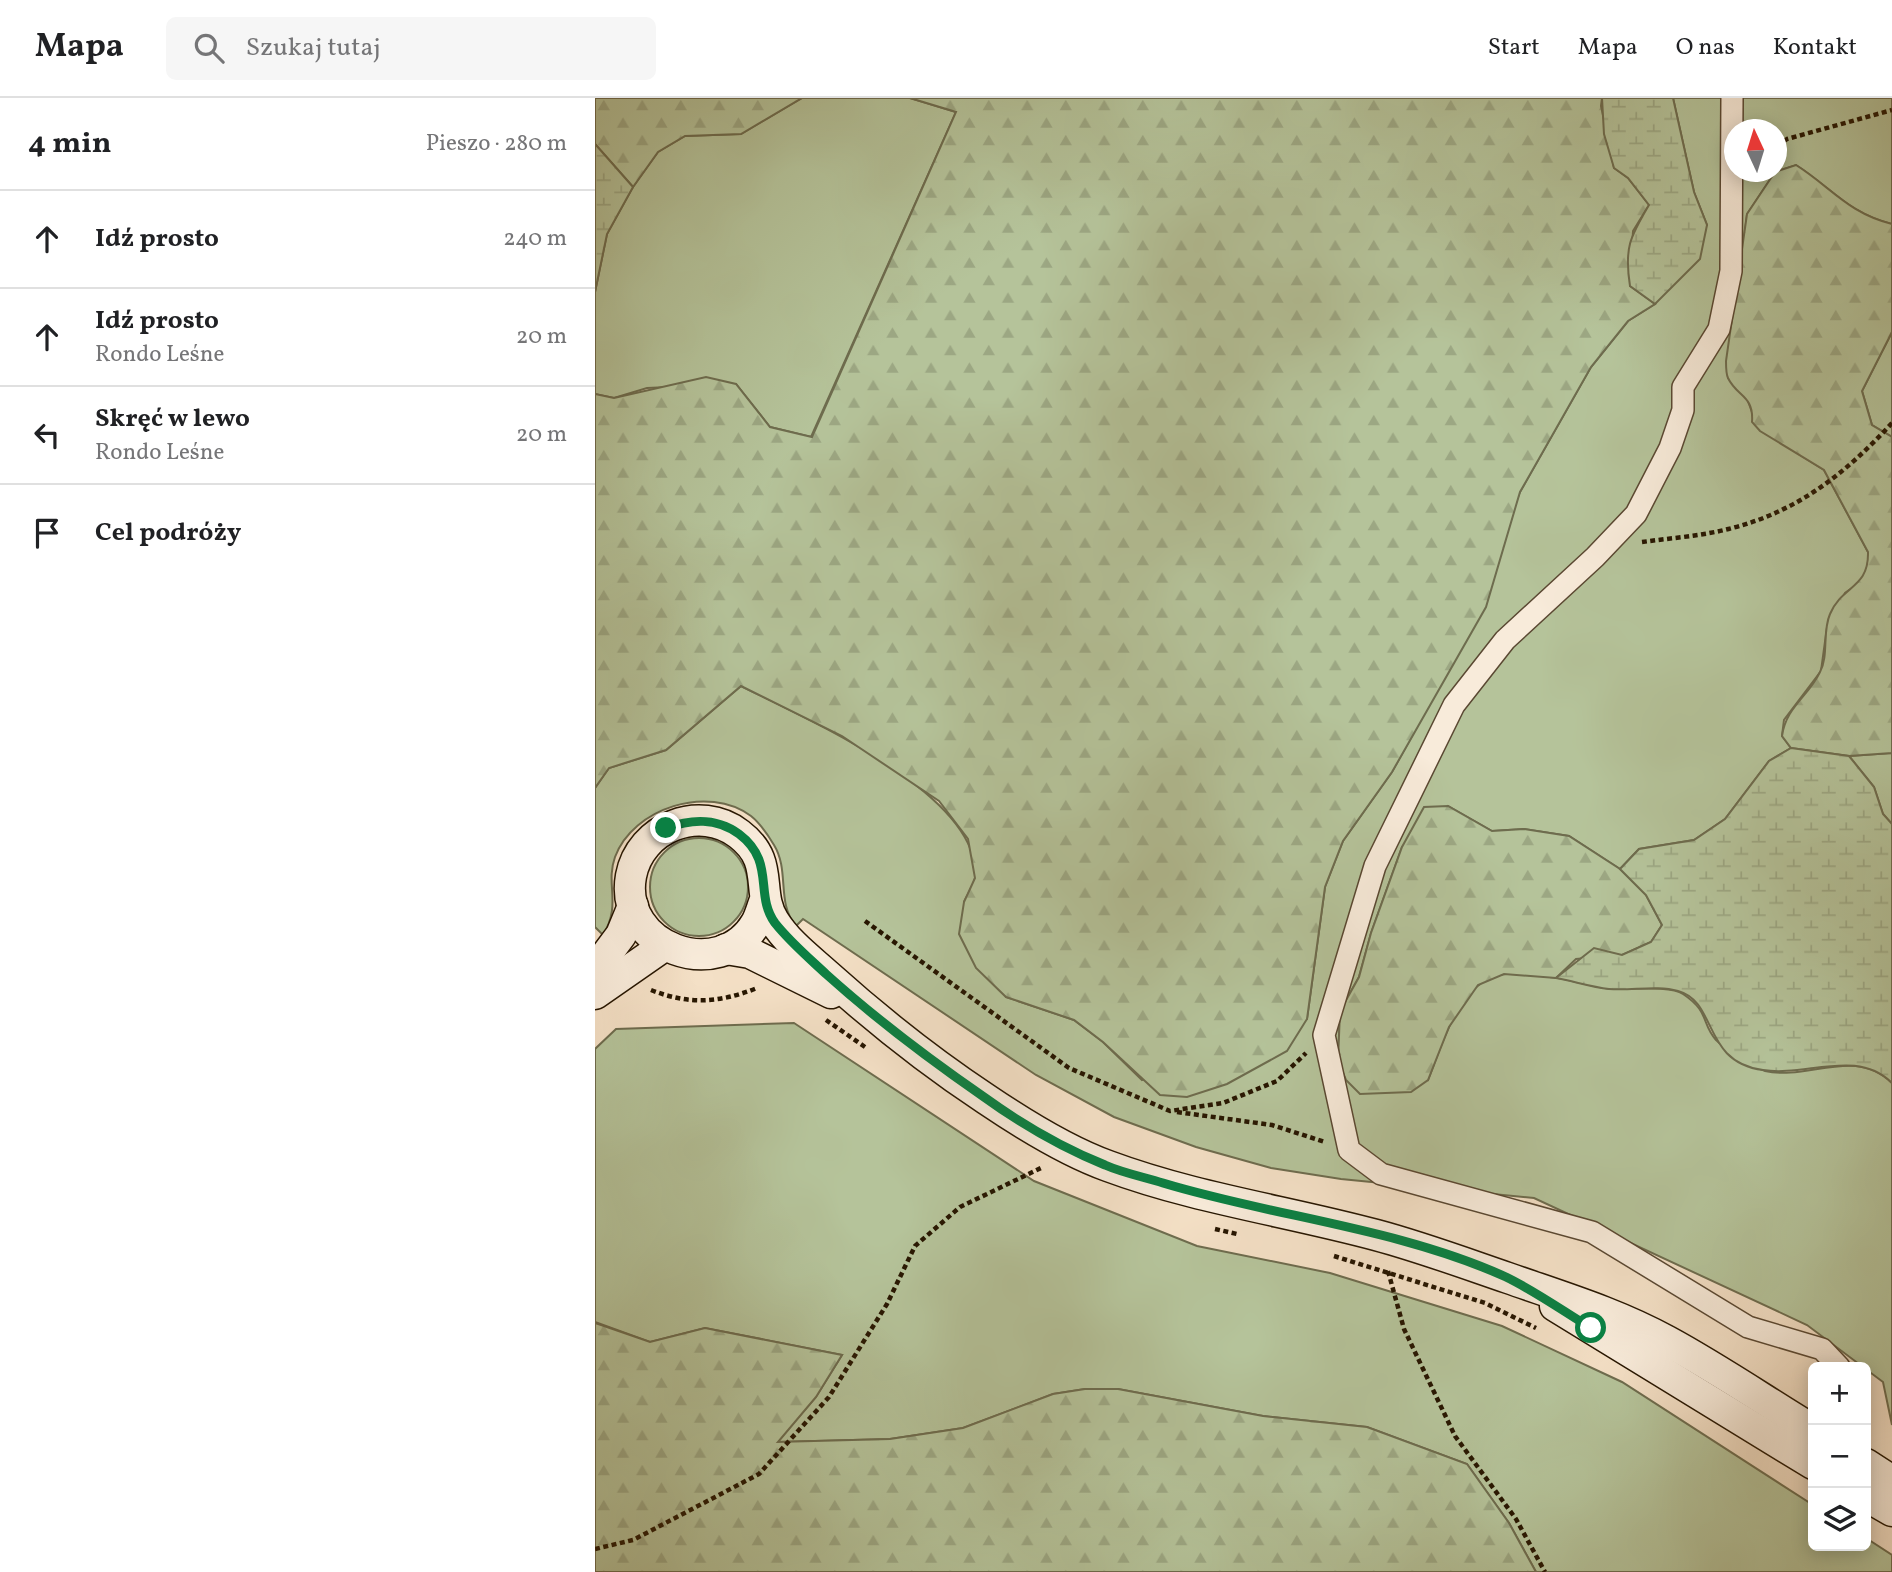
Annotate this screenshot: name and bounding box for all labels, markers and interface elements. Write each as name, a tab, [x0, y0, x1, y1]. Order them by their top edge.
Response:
search box	[166, 17, 656, 80]
text: Mapa	[35, 25, 124, 71]
icon: search	[190, 29, 228, 67]
text: Szukaj tutaj	[246, 30, 381, 66]
text: Start	[1488, 31, 1540, 65]
text: Mapa	[1578, 31, 1638, 65]
text: O nas	[1676, 31, 1735, 65]
text: Kontakt	[1773, 31, 1857, 65]
north arrow	[1724, 119, 1787, 182]
text: 4 min	[28, 123, 112, 165]
text: Pieszo · 280 m	[426, 128, 567, 160]
icon: ahead	[28, 220, 66, 258]
text: Idź prosto	[95, 221, 219, 257]
text: 240 m	[503, 223, 567, 255]
text: Idź prosto	[95, 303, 219, 339]
icon: ahead	[28, 318, 66, 356]
text: 20 m	[516, 321, 567, 353]
text: Rondo Leśne	[95, 339, 224, 371]
text: Skręć w lewo	[95, 401, 250, 437]
icon: left	[28, 416, 66, 454]
text: 20 m	[516, 419, 567, 451]
text: Rondo Leśne	[95, 437, 224, 469]
icon: arrive	[28, 514, 66, 552]
text: Cel podróży	[95, 515, 241, 551]
route end	[650, 812, 681, 843]
route start	[1575, 1312, 1606, 1343]
map controls	[1808, 1362, 1871, 1551]
button: +	[1808, 1362, 1871, 1425]
button: −	[1808, 1425, 1871, 1488]
button: layers	[1808, 1488, 1871, 1551]

